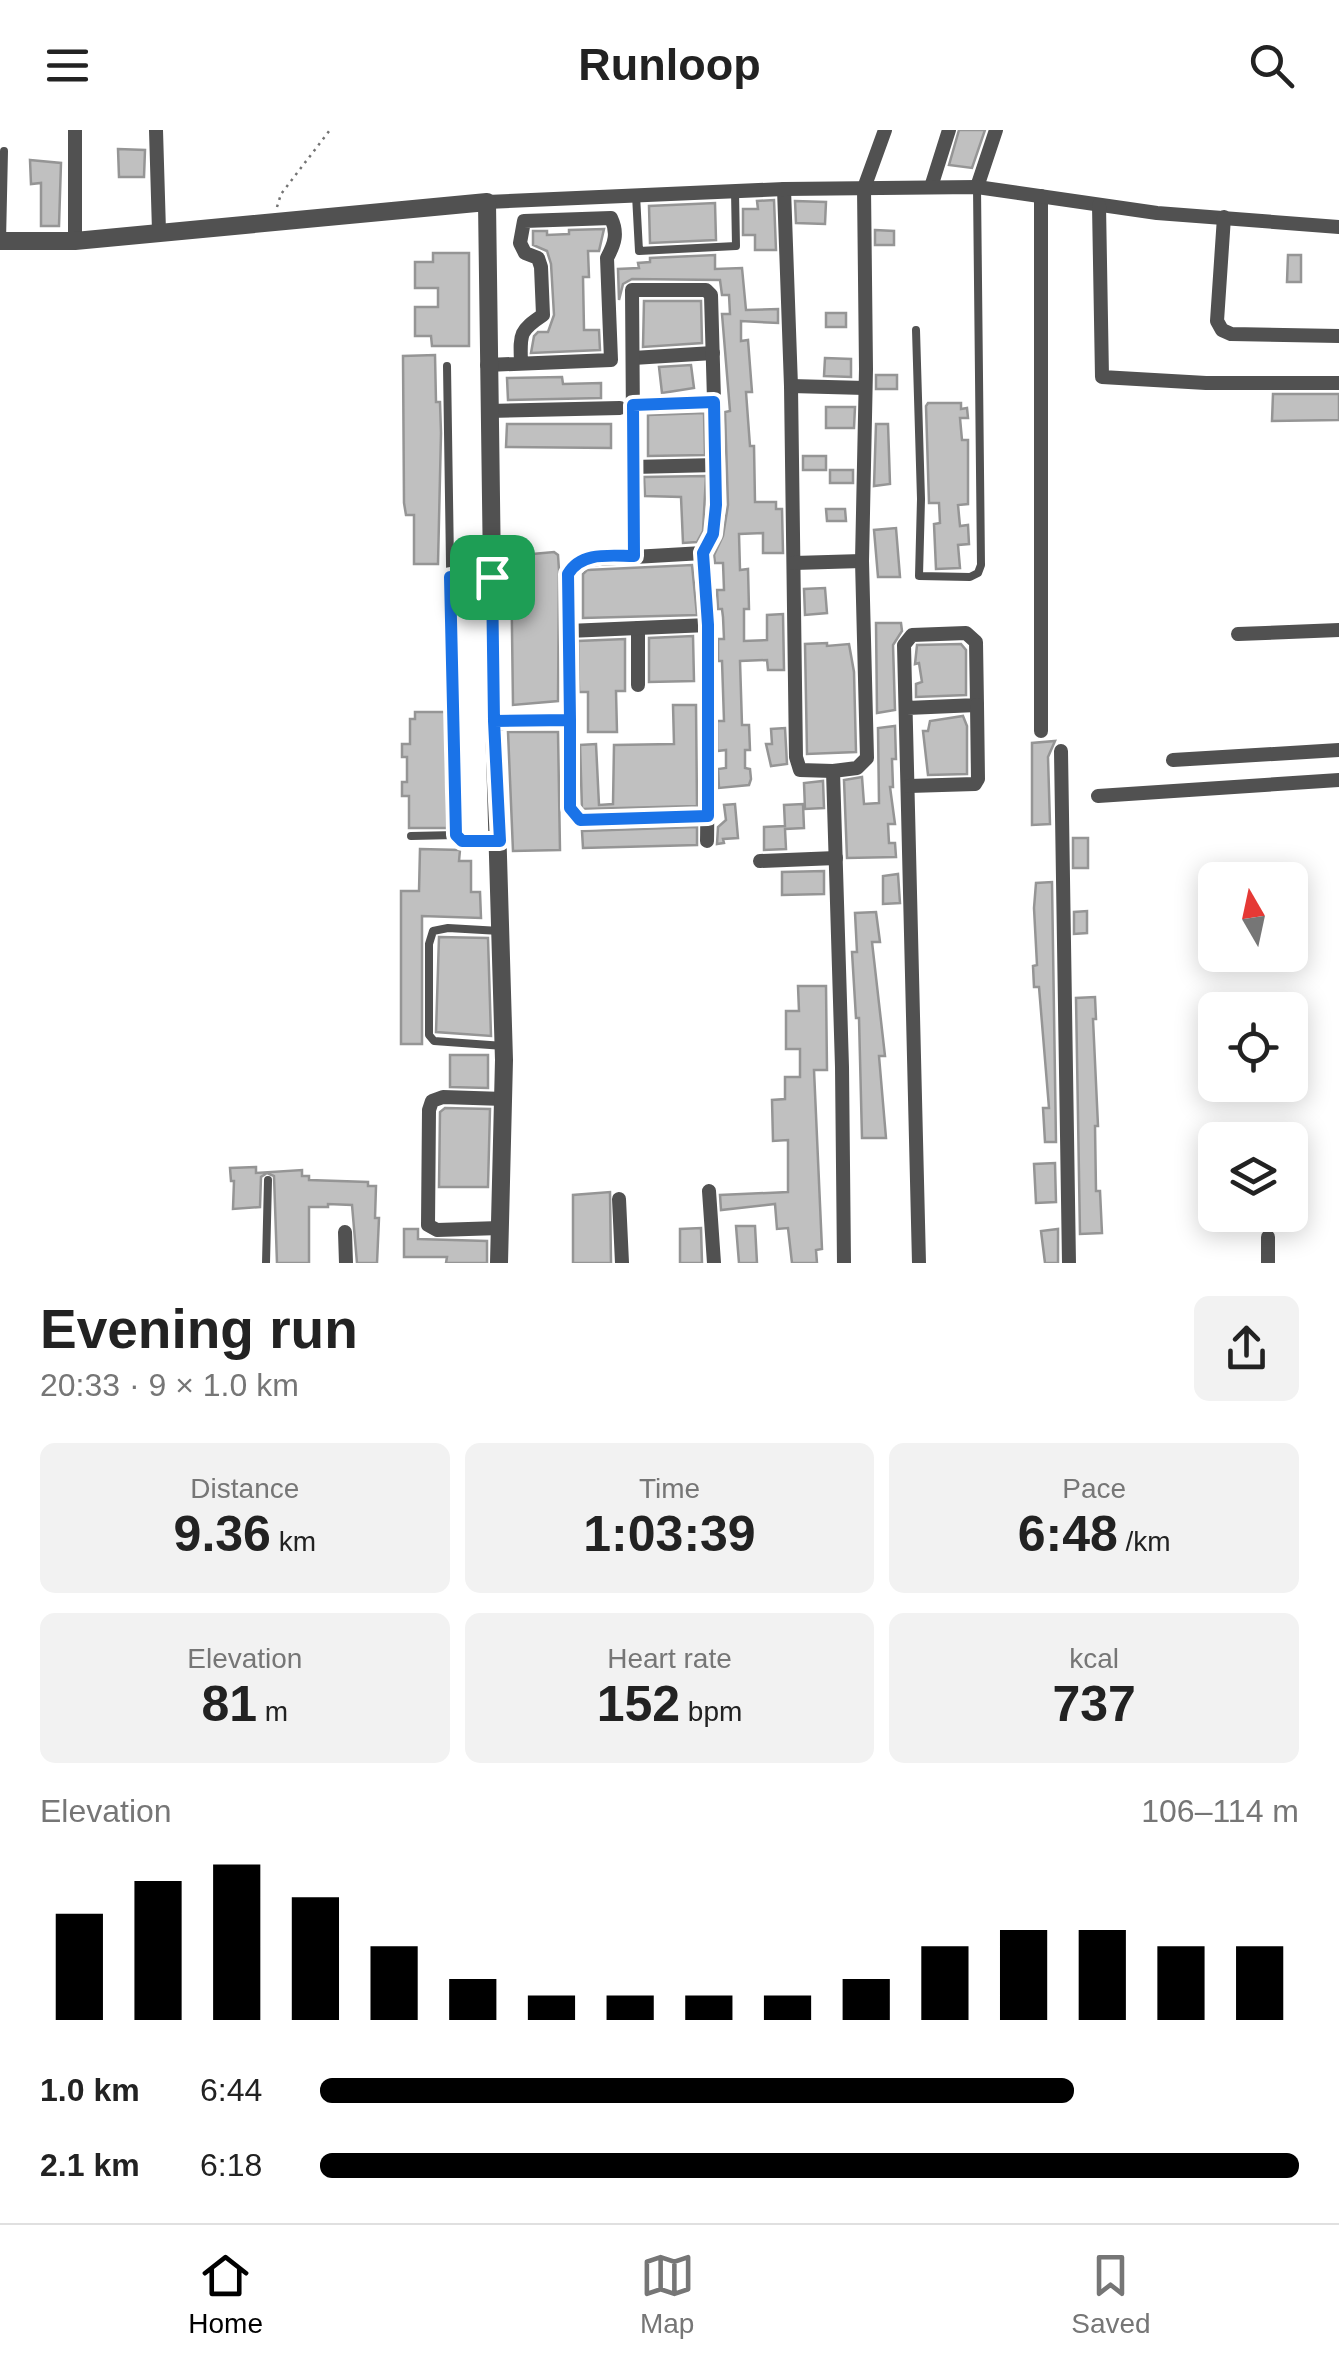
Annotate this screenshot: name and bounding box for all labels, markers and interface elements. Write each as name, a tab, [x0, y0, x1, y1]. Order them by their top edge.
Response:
icon: menu	[40, 38, 95, 93]
icon: search	[1244, 38, 1299, 93]
text: Runloop	[578, 39, 761, 90]
pin	[450, 535, 535, 620]
icon: arrive	[465, 550, 520, 605]
north arrow	[1198, 862, 1308, 972]
map controls	[1198, 862, 1308, 1232]
button: locate	[1198, 992, 1308, 1102]
button: layers	[1198, 1122, 1308, 1232]
button: share	[1194, 1296, 1299, 1401]
text: Evening run	[40, 1298, 358, 1360]
text: 20:33 · 9 × 1.0 km	[40, 1367, 299, 1403]
text: Distance	[190, 1473, 299, 1504]
text: Time	[639, 1473, 700, 1504]
text: Pace	[1062, 1473, 1126, 1504]
text: 9.36	[174, 1506, 271, 1562]
text: 1:03:39	[583, 1506, 756, 1562]
text: 6:48	[1018, 1506, 1118, 1562]
text: km	[271, 1526, 316, 1557]
text: /km	[1118, 1526, 1171, 1557]
text: Elevation	[187, 1643, 302, 1674]
text: Heart rate	[607, 1643, 732, 1674]
text: kcal	[1069, 1643, 1119, 1674]
text: 81	[201, 1676, 257, 1732]
text: 152	[597, 1676, 680, 1732]
text: 737	[1052, 1676, 1136, 1732]
text: m	[257, 1696, 288, 1727]
text: bpm	[680, 1696, 742, 1727]
text: Elevation	[40, 1793, 172, 1829]
text: 106–114 m	[1141, 1793, 1299, 1829]
text: 1.0 km	[40, 2072, 140, 2108]
text: 6:44	[200, 2072, 262, 2108]
text: 2.1 km	[40, 2147, 140, 2183]
text: 6:18	[200, 2147, 262, 2183]
tab: Home	[188, 2248, 263, 2340]
tab: Map	[640, 2248, 695, 2340]
tab: Saved	[1071, 2248, 1151, 2340]

